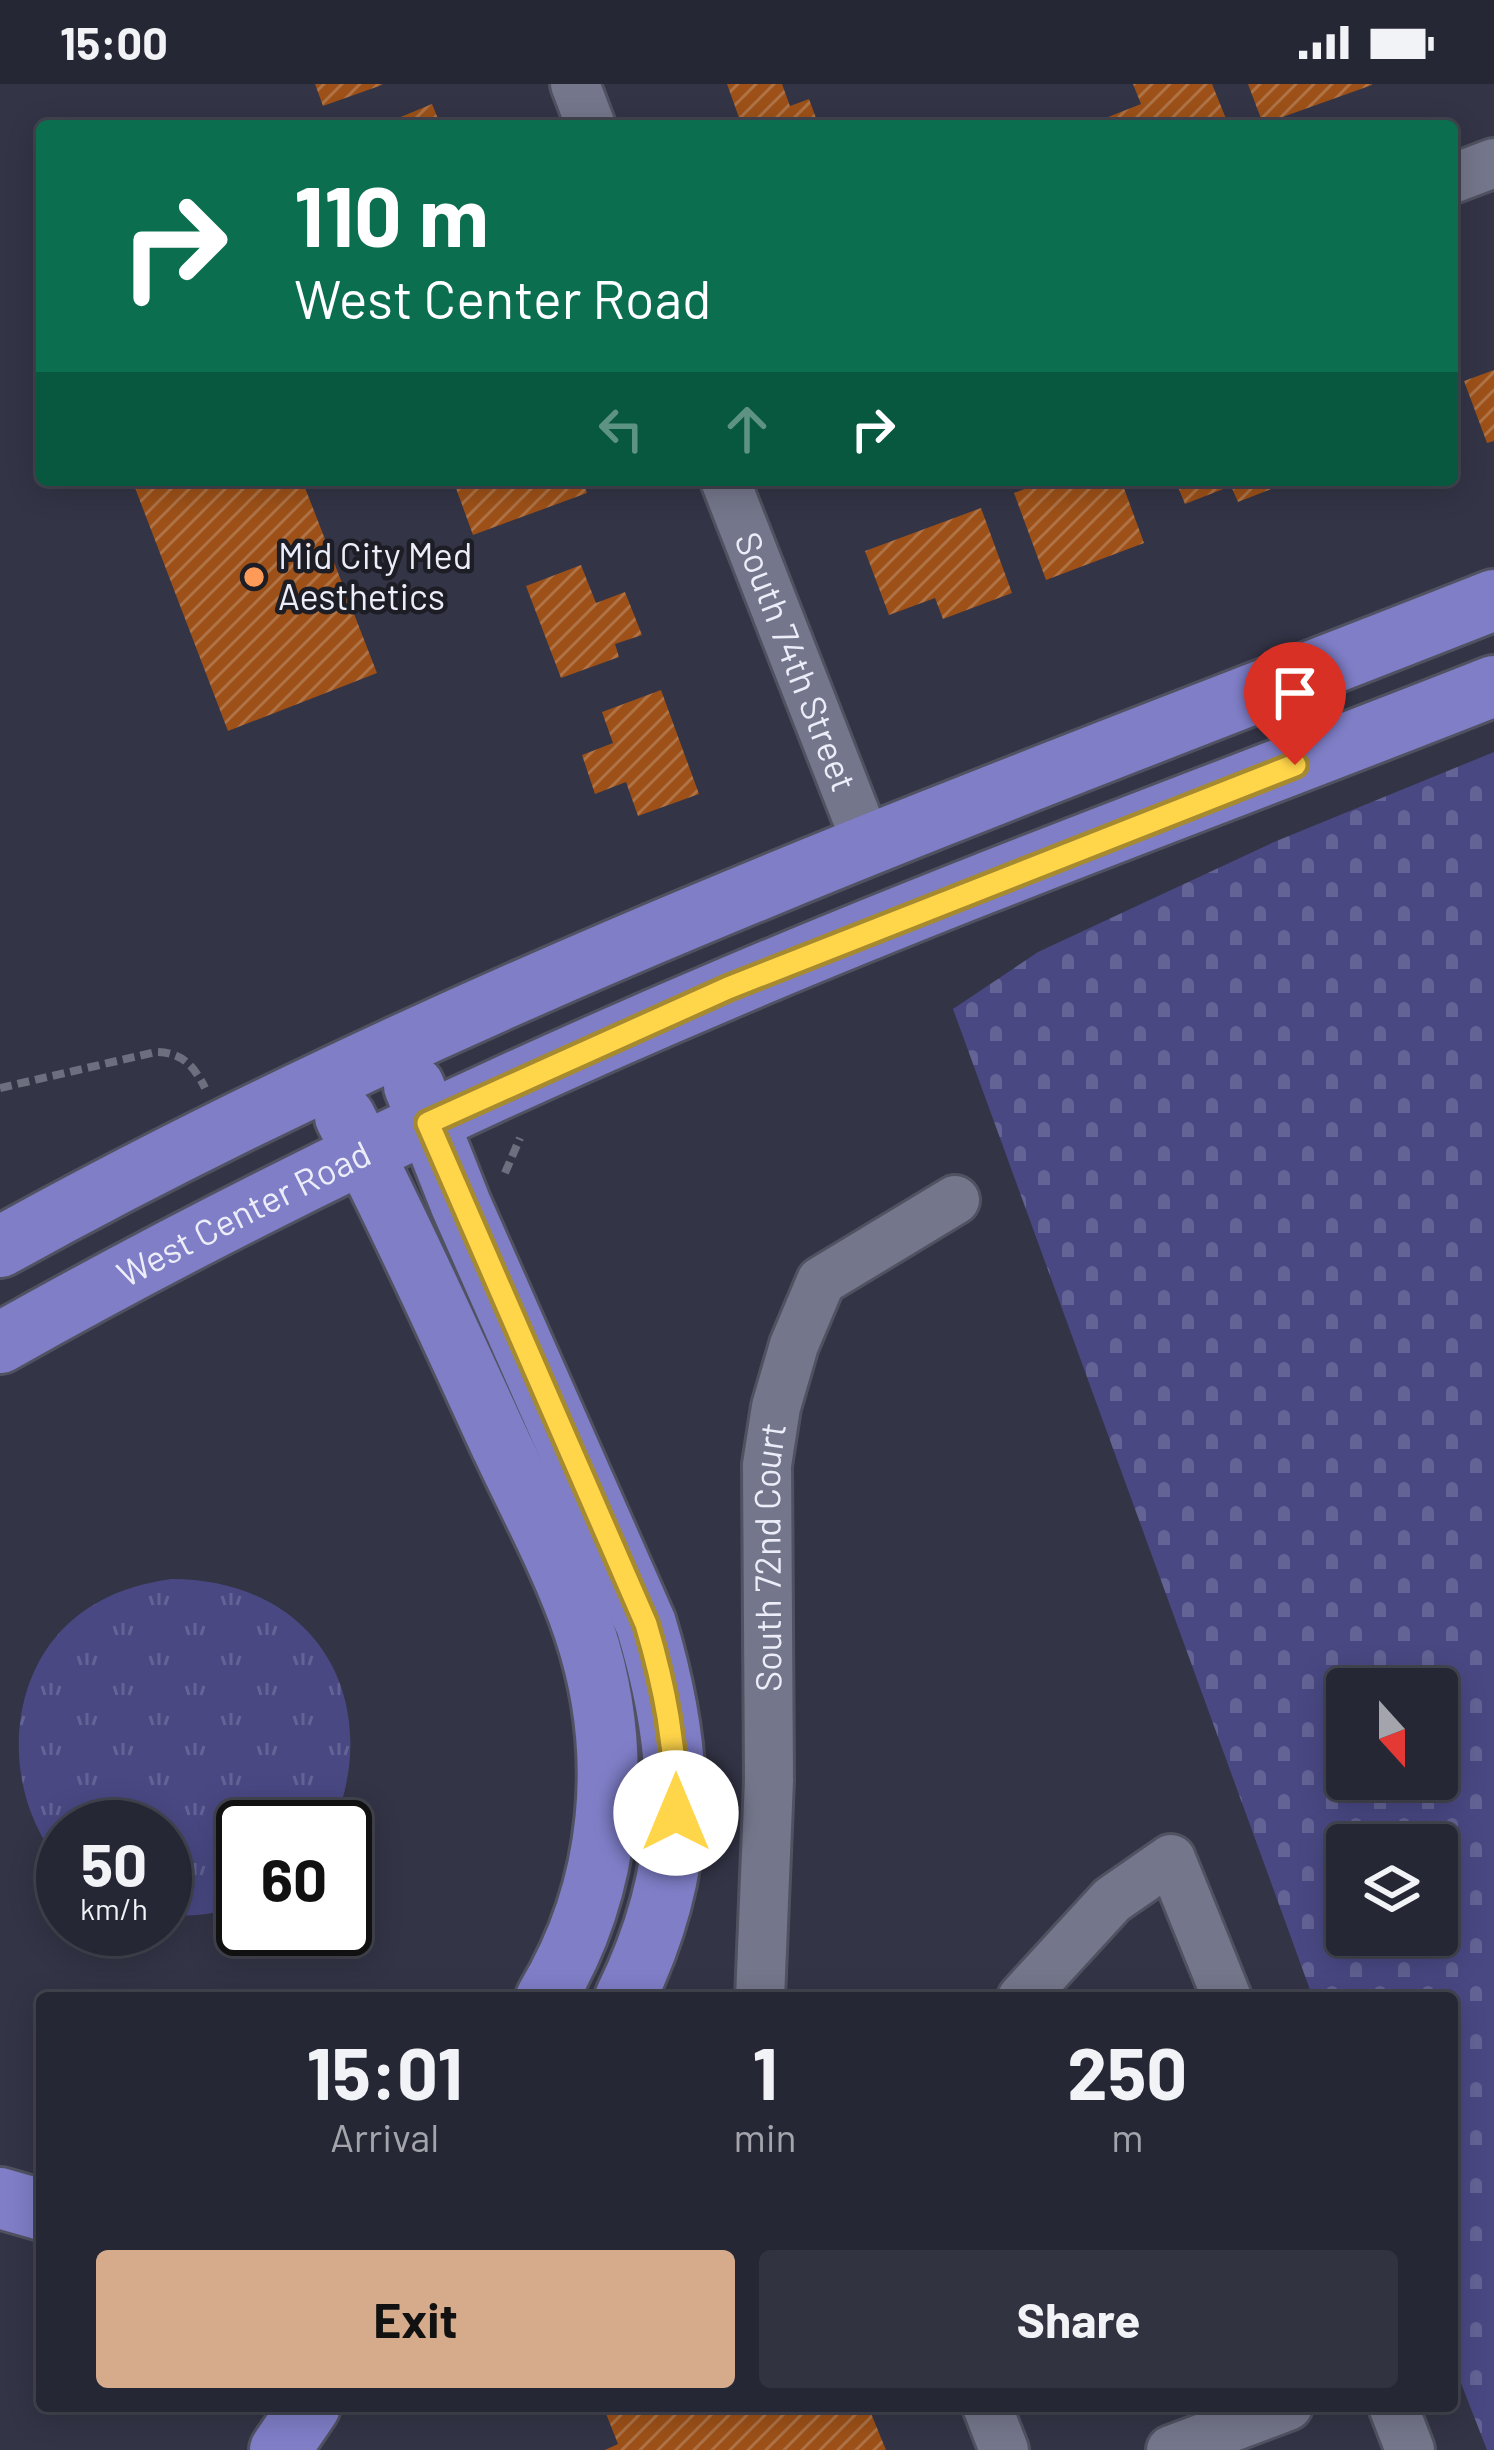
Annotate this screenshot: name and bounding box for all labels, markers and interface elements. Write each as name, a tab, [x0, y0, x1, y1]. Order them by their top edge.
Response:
text: 15:00	[60, 15, 168, 69]
text: 110 m	[294, 163, 489, 264]
icon: right	[96, 168, 252, 324]
text: West Center Road	[294, 265, 712, 330]
icon: left	[588, 396, 654, 462]
icon: ahead	[714, 396, 780, 462]
icon: right	[840, 396, 906, 462]
street label: South 74th Street	[727, 525, 867, 797]
place label: Mid City Med Aesthetics	[278, 533, 472, 617]
marker: Mid City Med Aesthetics	[241, 564, 267, 590]
pin	[1244, 642, 1346, 765]
icon: arrive	[1262, 660, 1328, 726]
street label: West Center Road	[109, 1130, 377, 1295]
street label: South 72nd Court	[744, 1419, 793, 1692]
north arrow	[1326, 1668, 1458, 1800]
map controls	[1326, 1668, 1458, 1956]
position arrow	[613, 1750, 739, 1876]
speed limit sign: 60	[216, 1800, 372, 1956]
button: layers	[1326, 1824, 1458, 1956]
text: 50	[81, 1827, 147, 1899]
text: km/h	[80, 1890, 148, 1926]
text: 15:01	[307, 2028, 463, 2114]
text: 1	[752, 2028, 778, 2114]
text: 250	[1067, 2028, 1187, 2114]
text: Arrival	[330, 2113, 439, 2160]
text: min	[733, 2113, 797, 2160]
text: m	[1111, 2113, 1143, 2160]
button: Exit	[96, 2250, 735, 2388]
button: Share	[759, 2250, 1398, 2388]

